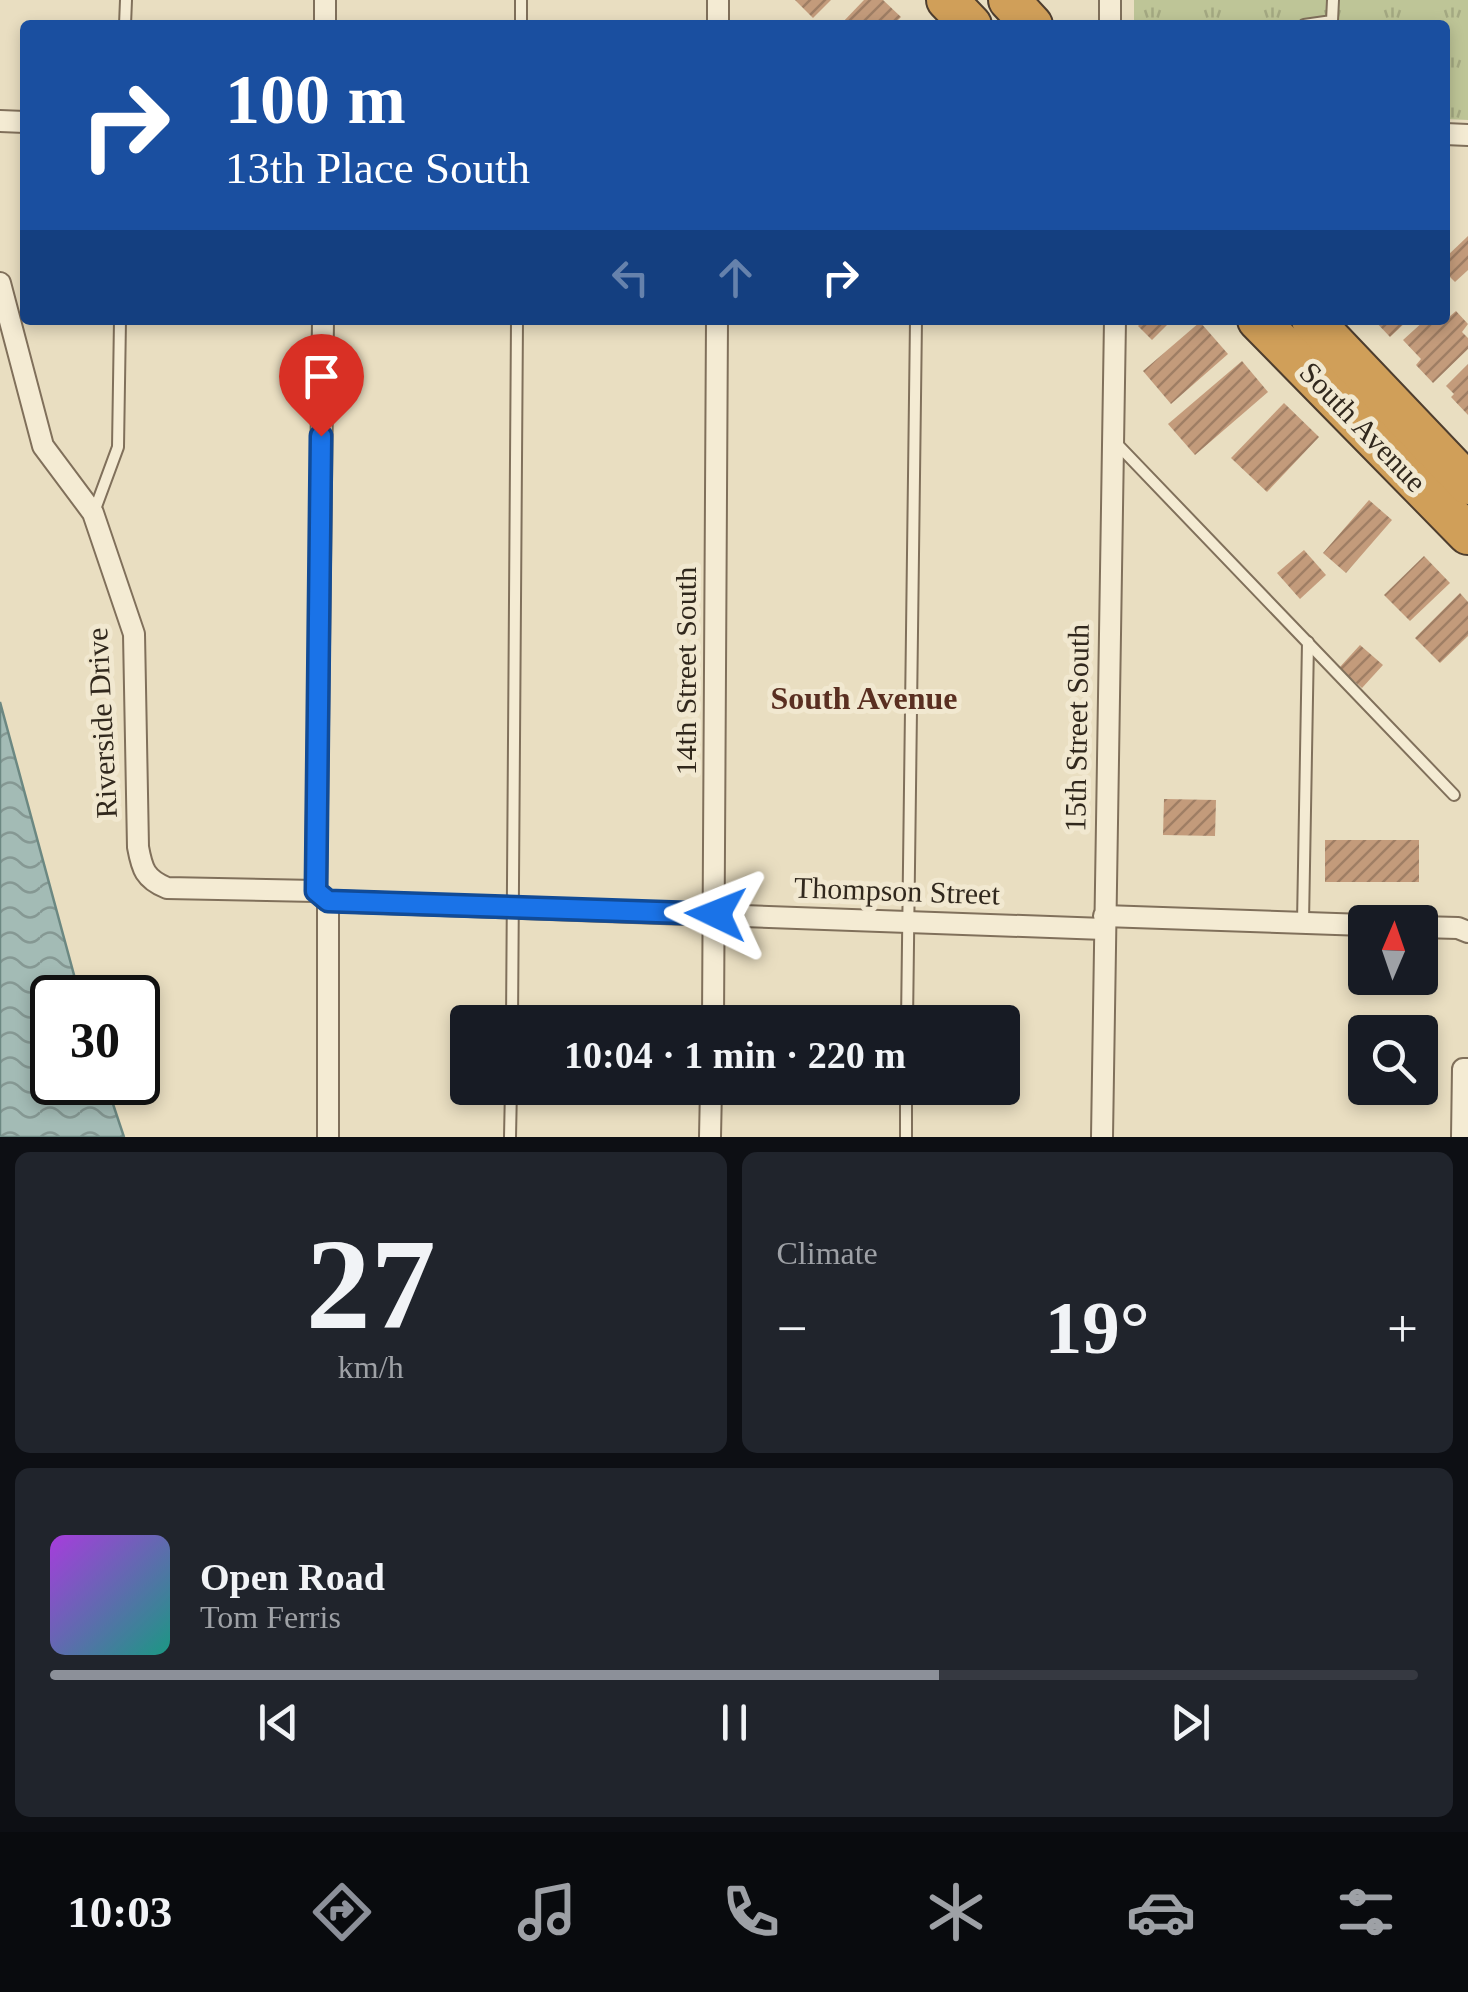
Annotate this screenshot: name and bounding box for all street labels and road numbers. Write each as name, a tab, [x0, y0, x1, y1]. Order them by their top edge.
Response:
street label: South Avenue	[1294, 355, 1433, 498]
street label: 14th Street South	[669, 567, 702, 775]
street label: 15th Street South	[1058, 624, 1095, 832]
street label: Riverside Drive	[80, 627, 123, 819]
street label: Thompson Street	[794, 870, 1001, 911]

